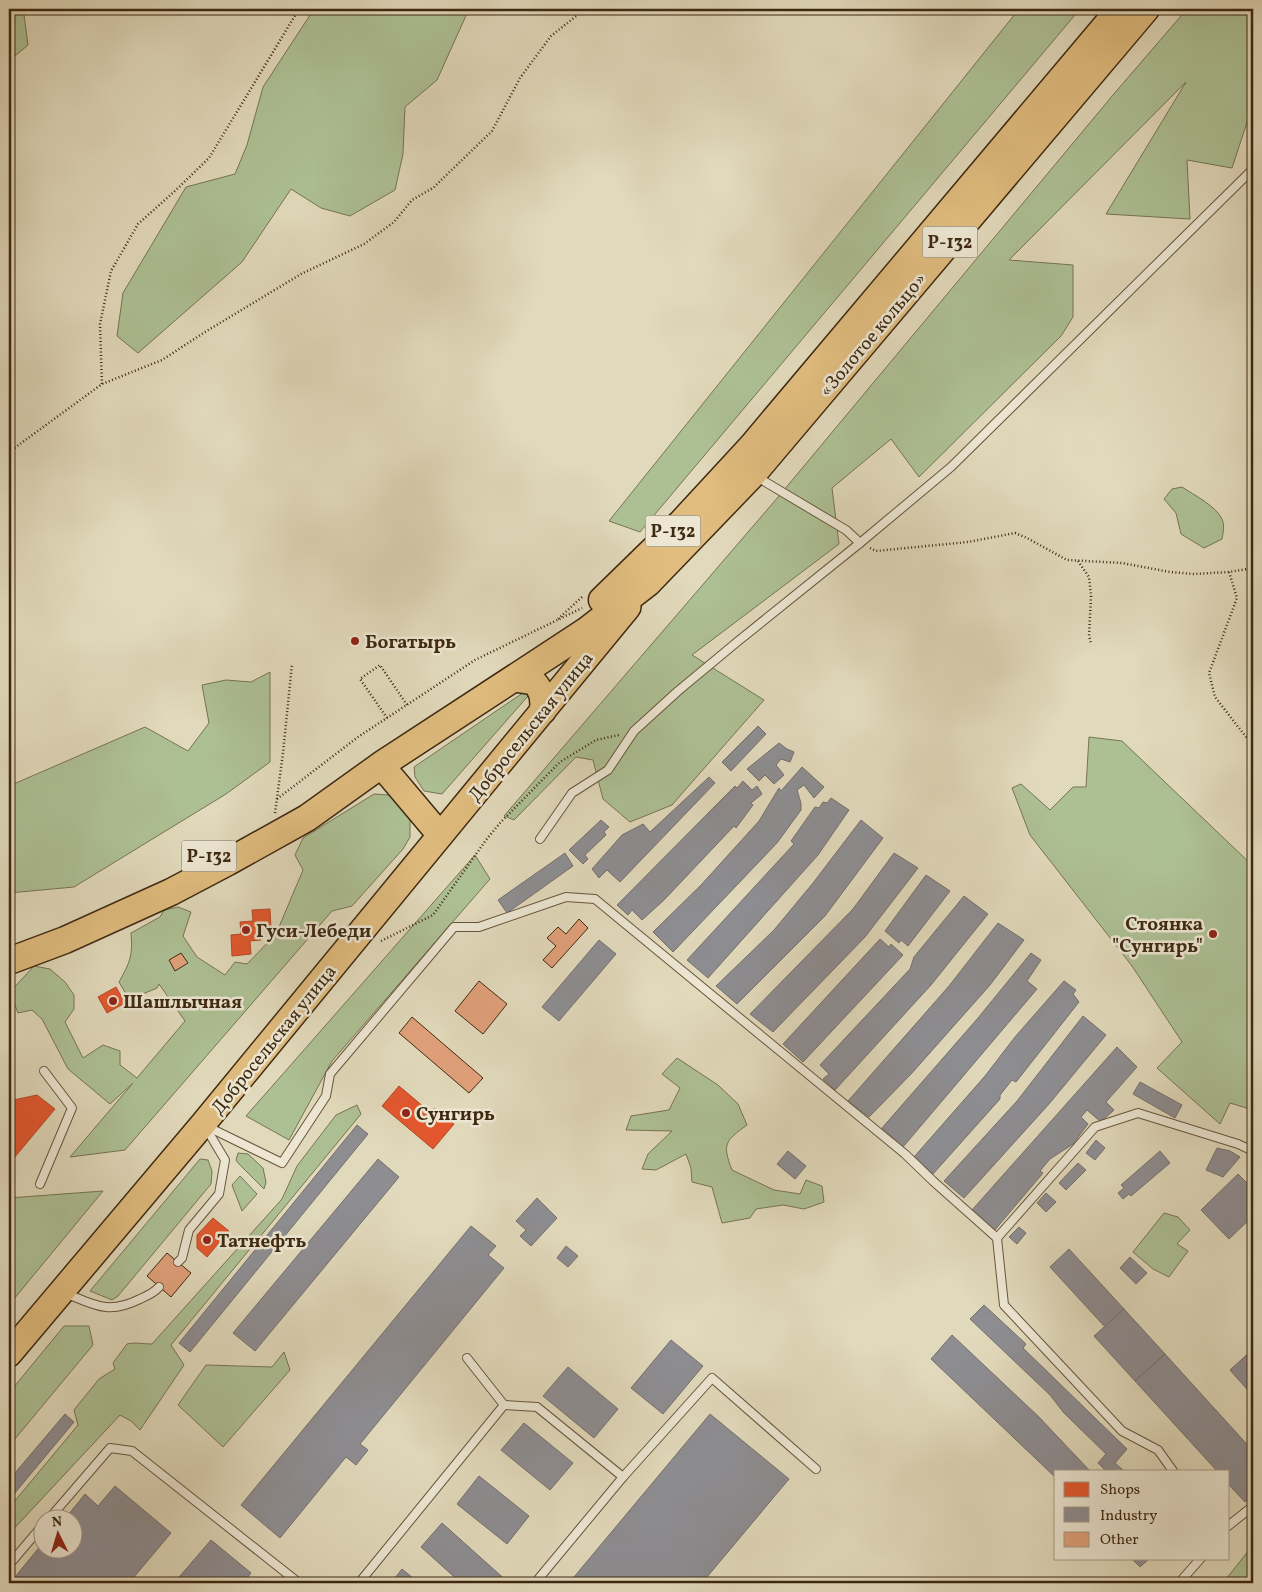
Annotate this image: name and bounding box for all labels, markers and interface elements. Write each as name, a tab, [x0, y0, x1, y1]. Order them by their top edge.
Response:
road number: Р-132	[922, 226, 978, 258]
street label: «Золотое кольцо»	[814, 268, 933, 403]
road number: Р-132	[646, 516, 700, 546]
place label: Богатырь	[365, 630, 456, 656]
marker: Богатырь	[349, 635, 361, 647]
street label: Добросельская улица	[463, 647, 600, 808]
road number: Р-132	[182, 840, 236, 871]
place label: Стоянка "Сунгирь"	[1112, 912, 1203, 960]
place label: Гуси-Лебеди	[256, 919, 371, 945]
marker: Гуси-Лебеди	[240, 924, 252, 936]
marker: Стоянка "Сунгирь"	[1207, 928, 1219, 940]
street label: Добросельская улица	[206, 960, 343, 1121]
place label: Шашлычная	[123, 990, 242, 1016]
marker: Шашлычная	[107, 995, 119, 1007]
place label: Сунгирь	[416, 1102, 495, 1128]
marker: Сунгирь	[400, 1107, 412, 1119]
place label: Татнефть	[217, 1229, 306, 1255]
marker: Татнефть	[201, 1234, 213, 1246]
legend	[1054, 1470, 1230, 1560]
text: Shops	[1100, 1480, 1140, 1501]
text: Industry	[1100, 1506, 1157, 1527]
north arrow	[32, 1510, 82, 1560]
text: N	[51, 1513, 63, 1532]
text: Other	[1100, 1530, 1139, 1551]

